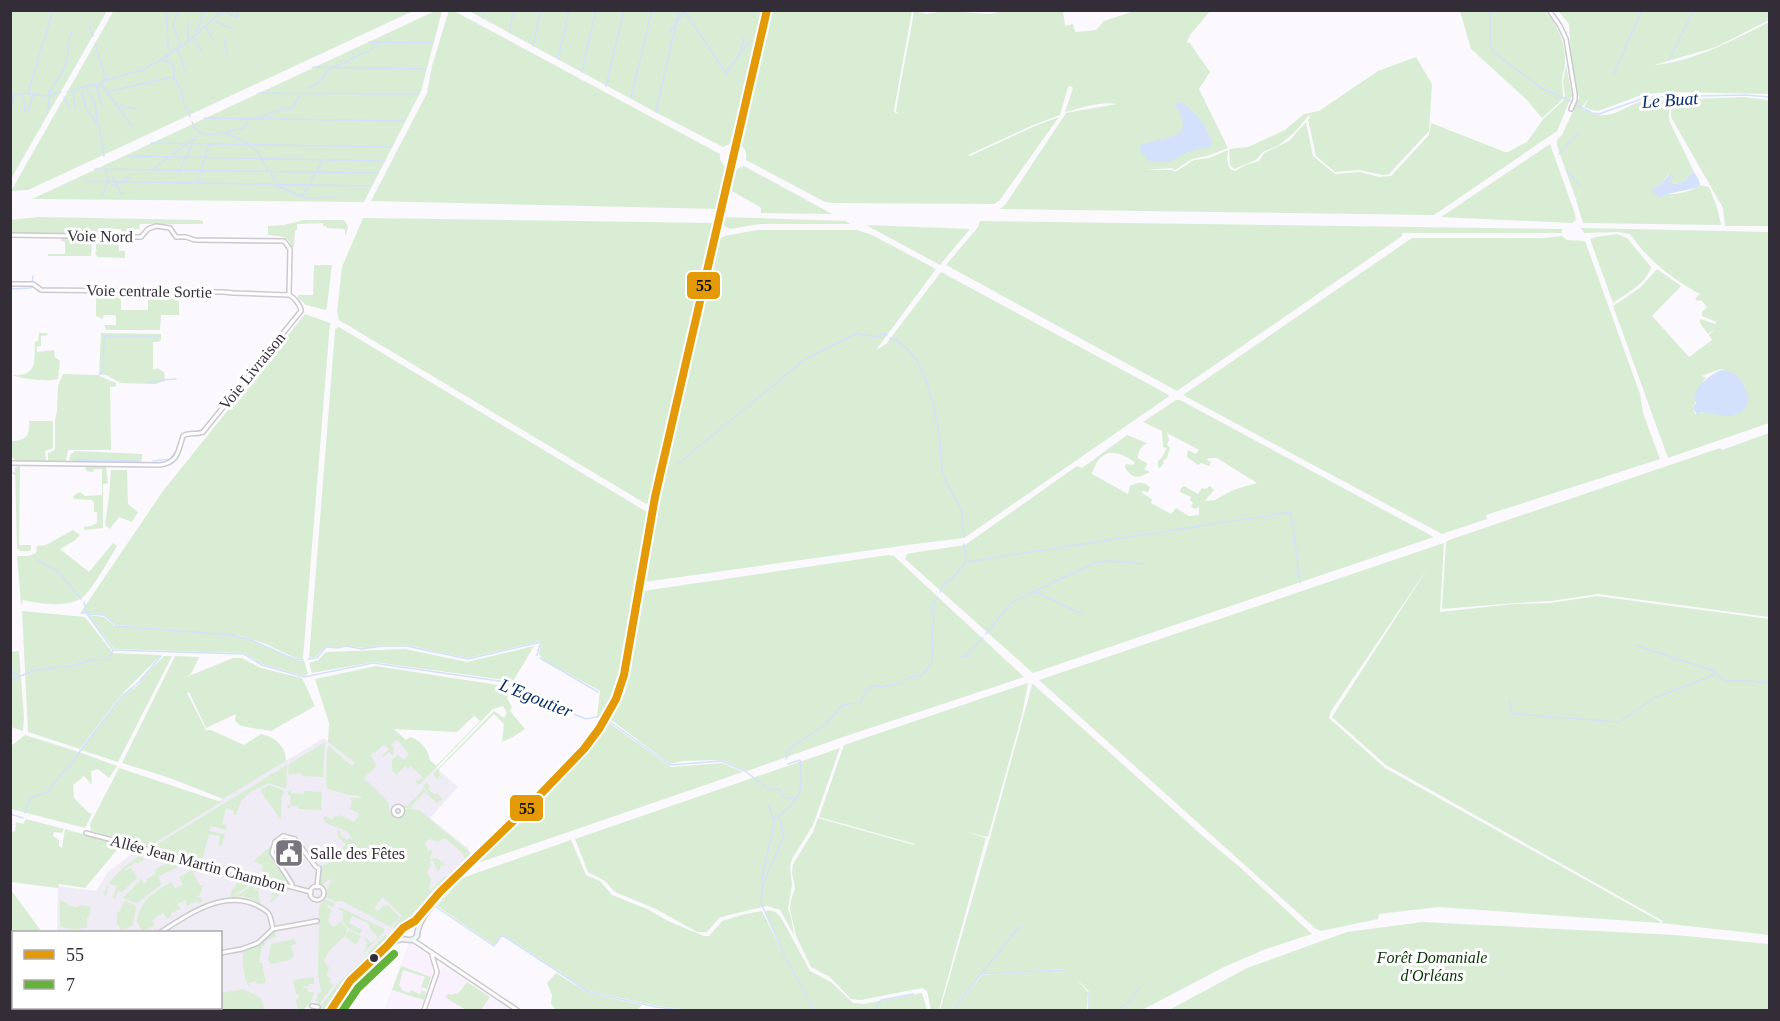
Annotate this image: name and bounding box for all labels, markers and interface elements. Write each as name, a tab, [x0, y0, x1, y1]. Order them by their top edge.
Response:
water label: Le Buat	[1640, 88, 1700, 112]
street label: Voie Nord	[67, 227, 133, 245]
line badge: 55	[686, 271, 721, 300]
text: 55	[696, 277, 712, 294]
street label: Voie centrale Sortie	[86, 281, 212, 301]
street label: Voie Livraison	[216, 329, 288, 413]
water label: L'Egoutier	[496, 674, 576, 722]
line badge: 55	[509, 794, 544, 822]
text: 55	[519, 800, 535, 817]
street label: Allée Jean Martin Chambon	[108, 831, 288, 895]
public building icon: Salle des Fêtes	[273, 837, 305, 869]
place label: Salle des Fêtes	[310, 845, 405, 862]
legend	[12, 931, 222, 1009]
text: 55	[66, 945, 84, 965]
park label: Forêt Domaniale d'Orléans	[1376, 949, 1487, 984]
unlabelled marker	[368, 952, 380, 964]
text: 7	[66, 975, 75, 995]

